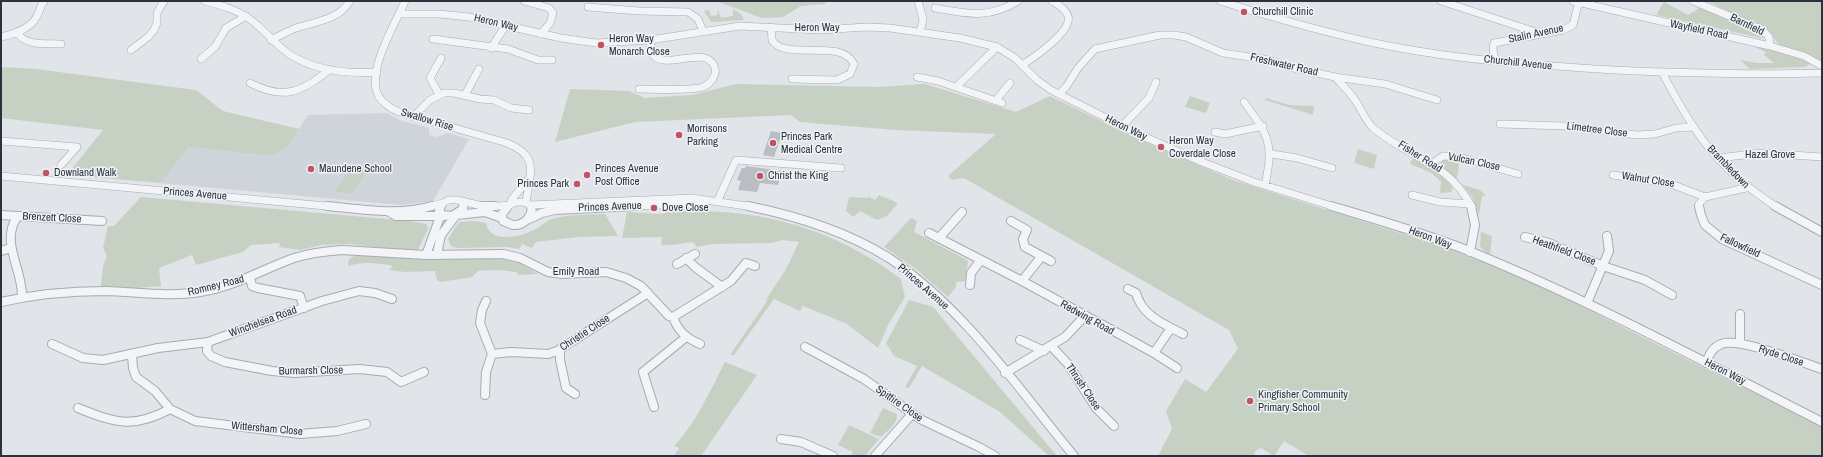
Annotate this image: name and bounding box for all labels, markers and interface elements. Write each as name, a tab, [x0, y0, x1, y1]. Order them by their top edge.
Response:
place label: Churchill Clinic	[1252, 5, 1313, 19]
marker: Churchill Clinic	[1239, 7, 1249, 17]
street label: Barnfield	[1728, 11, 1766, 39]
street label: Heron Way	[473, 12, 519, 34]
street label: Wayfield Road	[1669, 17, 1729, 43]
street label: Heron Way	[795, 21, 839, 35]
street label: Stalin Avenue	[1507, 22, 1565, 46]
place label: Heron Way Monarch Close	[609, 32, 670, 58]
marker: Heron Way Monarch Close	[596, 40, 606, 50]
street label: Freshwater Road	[1249, 51, 1319, 79]
street label: Churchill Avenue	[1483, 53, 1553, 73]
street label: Swallow Rise	[399, 106, 455, 134]
street label: Heron Way	[1103, 112, 1149, 144]
street label: Limetree Close	[1566, 120, 1628, 140]
place label: Morrisons Parking	[687, 122, 727, 148]
marker: Morrisons Parking	[674, 130, 684, 140]
place label: Princes Park Medical Centre	[781, 130, 842, 156]
place label: Heron Way Coverdale Close	[1169, 134, 1236, 160]
marker: Princes Park Medical Centre	[768, 138, 778, 148]
street label: Fisher Road	[1395, 138, 1445, 176]
marker: Heron Way Coverdale Close	[1156, 142, 1166, 152]
street label: Brambledown	[1704, 143, 1752, 191]
street label: Hazel Grove	[1745, 148, 1795, 162]
street label: Vulcan Close	[1447, 150, 1501, 174]
place label: Maundene School	[319, 162, 392, 176]
place label: Princes Avenue Post Office	[595, 162, 659, 188]
marker: Maundene School	[306, 164, 316, 174]
place label: Downland Walk	[54, 166, 116, 180]
marker: Downland Walk	[41, 168, 51, 178]
place label: Christ the King	[768, 169, 828, 183]
street label: Walnut Close	[1621, 169, 1675, 191]
marker: Princes Avenue Post Office	[582, 170, 592, 180]
marker: Christ the King	[755, 171, 765, 181]
place label: Princes Park	[517, 177, 569, 191]
marker: Princes Park	[572, 179, 582, 189]
street label: Princes Avenue	[163, 185, 227, 203]
street label: Princes Avenue	[578, 199, 642, 215]
place label: Dove Close	[662, 201, 709, 215]
marker: Dove Close	[649, 203, 659, 213]
street label: Brenzett Close	[22, 210, 82, 226]
street label: Heron Way	[1407, 224, 1453, 252]
street label: Fallowfield	[1718, 231, 1762, 261]
street label: Heathfield Close	[1530, 233, 1598, 269]
street label: Princes Avenue	[895, 261, 951, 313]
street label: Emily Road	[553, 265, 599, 279]
street label: Romney Road	[186, 273, 246, 299]
street label: Redwing Road	[1058, 298, 1116, 338]
street label: Winchelsea Road	[227, 304, 299, 340]
street label: Christie Close	[557, 312, 613, 354]
street label: Ryde Close	[1757, 343, 1805, 369]
street label: Heron Way	[1702, 356, 1748, 388]
street label: Thrush Close	[1063, 361, 1103, 413]
street label: Burmarsh Close	[279, 364, 343, 378]
street label: Spitfire Close	[873, 383, 925, 425]
place label: Kingfisher Community Primary School	[1258, 388, 1348, 414]
marker: Kingfisher Community Primary School	[1245, 396, 1255, 406]
street label: Wittersham Close	[231, 419, 303, 439]

